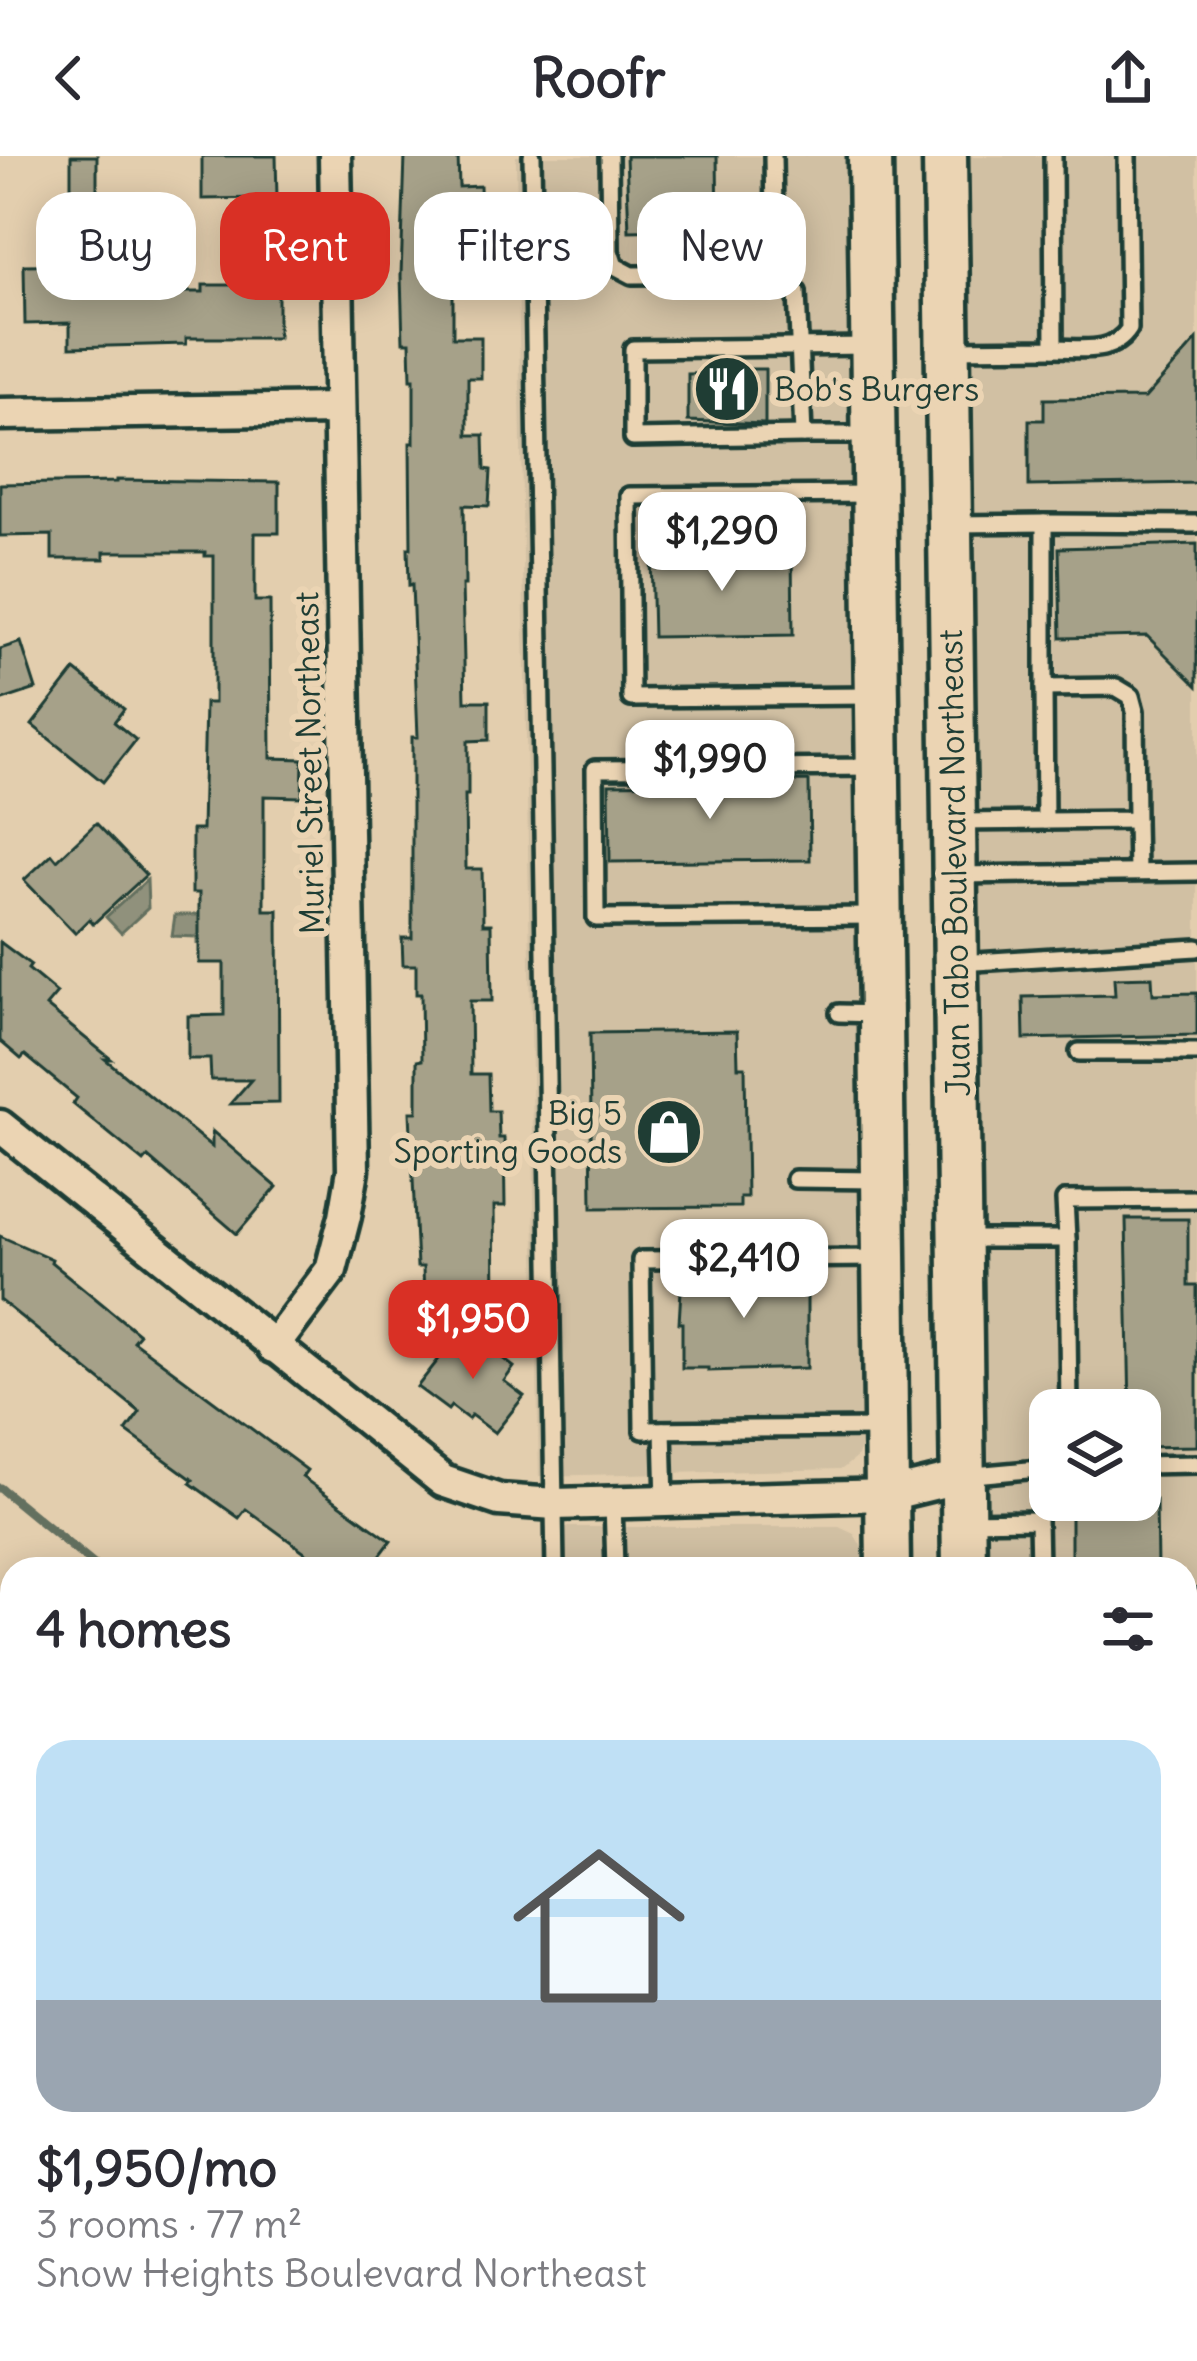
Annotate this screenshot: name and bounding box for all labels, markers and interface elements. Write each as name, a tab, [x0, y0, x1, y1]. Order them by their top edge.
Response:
text: Roofr	[532, 44, 665, 112]
icon: back	[36, 45, 102, 111]
icon: share	[1095, 45, 1161, 111]
chip: Buy	[36, 192, 196, 300]
chip: Rent	[220, 192, 390, 300]
chip: Filters	[414, 192, 613, 300]
chip: New	[637, 192, 806, 300]
restaurant icon: Bob's Burgers	[692, 354, 762, 424]
place label: Bob's Burgers	[774, 368, 979, 410]
pin: $1,290	[624, 492, 820, 594]
text: $1,290	[665, 506, 779, 555]
street label: Muriel Street Northeast	[285, 591, 333, 935]
street label: Juan Tabo Boulevard Northeast	[929, 629, 979, 1097]
pin: $1,990	[612, 720, 808, 822]
text: $1,990	[652, 734, 768, 783]
place label: Big 5 Sporting Goods	[394, 1092, 622, 1172]
shop icon: Big 5 Sporting Goods	[634, 1097, 704, 1167]
pin: $2,410	[646, 1219, 842, 1321]
text: $2,410	[687, 1233, 801, 1282]
pin: $1,950	[375, 1280, 571, 1382]
text: $1,950	[415, 1294, 531, 1343]
map controls	[1029, 1389, 1161, 1521]
button: layers	[1029, 1389, 1161, 1521]
icon: filters	[1095, 1596, 1161, 1662]
text: 4 homes	[36, 1597, 231, 1661]
icon: home	[491, 1818, 707, 2034]
text: $1,950/mo	[36, 2136, 277, 2200]
text: 3 rooms · 77 m²	[36, 2200, 302, 2249]
text: Snow Heights Boulevard Northeast	[36, 2249, 647, 2298]

